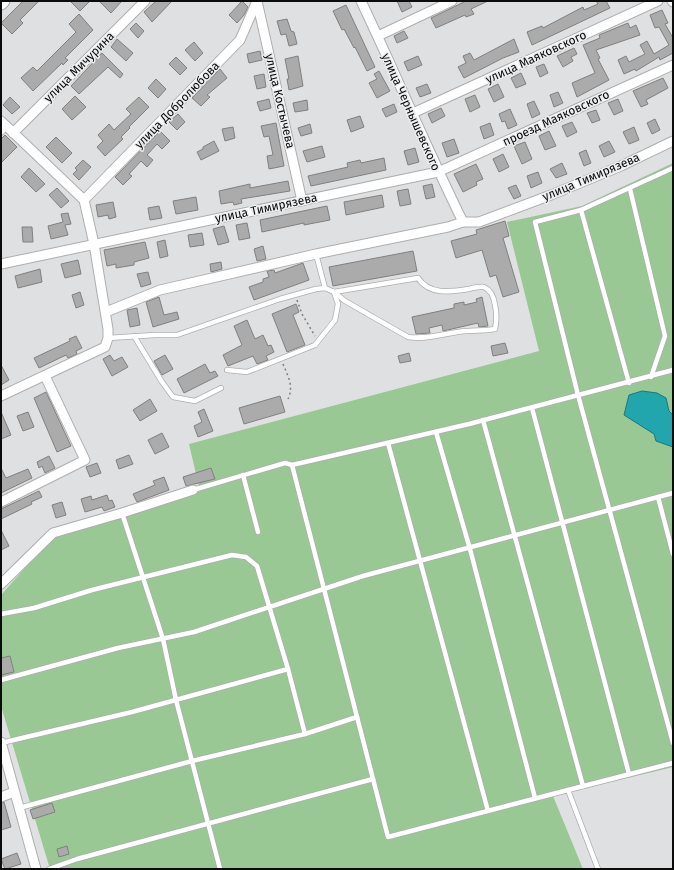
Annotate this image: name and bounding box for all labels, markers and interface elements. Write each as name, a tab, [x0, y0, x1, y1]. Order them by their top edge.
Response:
street label: улица Маяковского	[483, 27, 589, 87]
street label: улица Мичурина	[41, 29, 117, 105]
street label: улица Чернышевского	[379, 51, 443, 173]
street label: улица Костычева	[262, 52, 298, 150]
street label: улица Добролюбова	[132, 59, 222, 151]
street label: проезд Маяковского	[500, 87, 612, 149]
street label: улица Тимирязева	[540, 150, 642, 204]
street label: улица Тимирязева	[214, 190, 318, 226]

